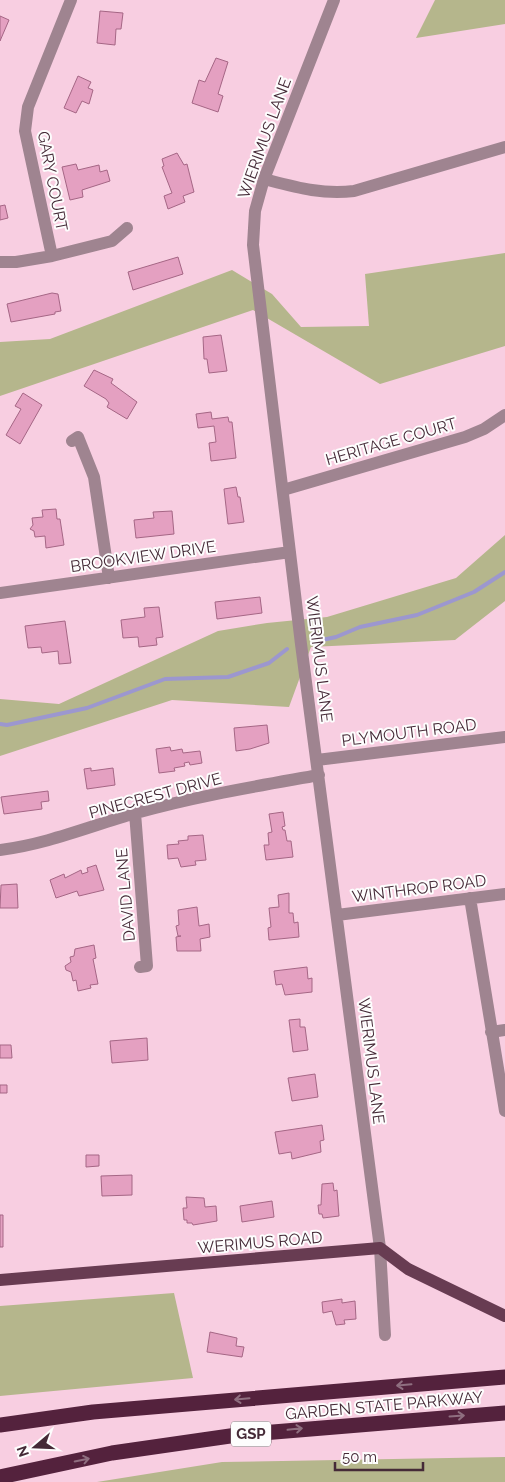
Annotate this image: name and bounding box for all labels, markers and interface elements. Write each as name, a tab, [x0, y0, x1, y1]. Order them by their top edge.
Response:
street label: WIERIMUS LANE	[234, 75, 295, 201]
street label: GARY COURT	[34, 130, 72, 233]
street label: HERITAGE COURT	[323, 414, 459, 469]
street label: BROOKVIEW DRIVE	[69, 537, 217, 576]
street label: WIERIMUS LANE	[302, 595, 337, 723]
street label: PLYMOUTH ROAD	[340, 715, 478, 750]
street label: PINECREST DRIVE	[87, 769, 224, 822]
street label: DAVID LANE	[112, 847, 139, 942]
street label: WINTHROP ROAD	[351, 871, 487, 906]
street label: WIERIMUS LANE	[354, 997, 389, 1125]
street label: WERIMUS ROAD	[197, 1228, 323, 1257]
one-way arrow	[396, 1381, 412, 1390]
street label: GARDEN STATE PARKWAY	[284, 1387, 484, 1424]
one-way arrow	[235, 1395, 251, 1404]
one-way arrow	[448, 1412, 464, 1421]
north arrow	[10, 1422, 60, 1472]
road number: GSP	[231, 1422, 271, 1446]
one-way arrow	[286, 1424, 302, 1434]
scale bar	[335, 1440, 422, 1472]
text: N	[13, 1444, 32, 1459]
text: 50 m	[342, 1448, 377, 1466]
one-way arrow	[73, 1454, 89, 1464]

